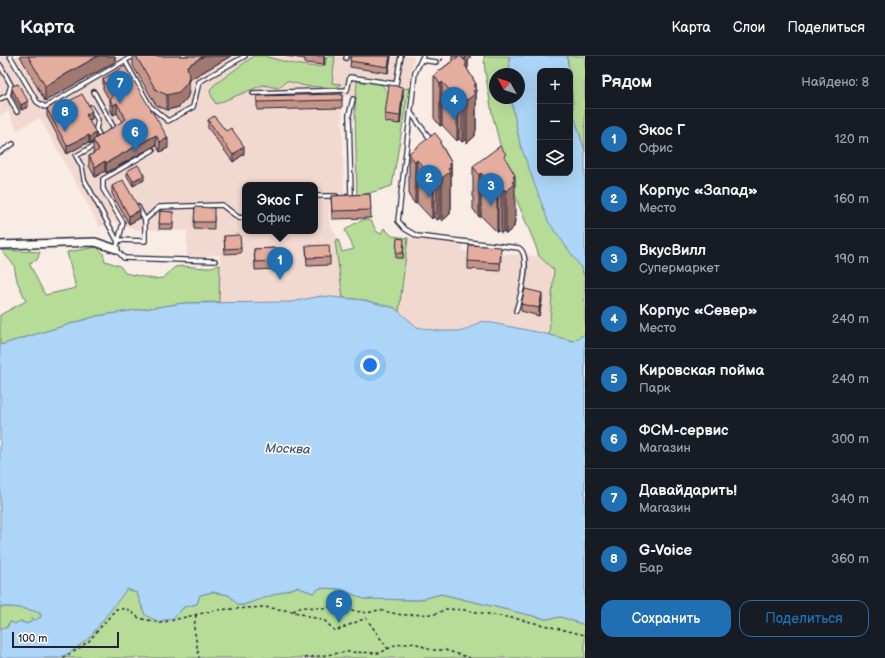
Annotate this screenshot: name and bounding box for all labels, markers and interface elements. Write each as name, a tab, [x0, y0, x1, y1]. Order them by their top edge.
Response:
text: Карта	[20, 16, 74, 39]
text: Карта	[671, 19, 711, 36]
text: Слои	[733, 19, 765, 36]
text: Поделиться	[787, 19, 865, 36]
north arrow	[489, 68, 525, 104]
map controls	[537, 68, 573, 176]
button: +	[537, 68, 573, 104]
pin: 7	[107, 71, 133, 104]
text: Рядом	[601, 72, 652, 92]
text: Найдено: 8	[801, 74, 869, 90]
pin: 4	[441, 87, 467, 120]
pin: 8	[52, 99, 78, 132]
button: −	[537, 104, 573, 140]
pin: 6	[122, 119, 148, 152]
text: Экос Г	[639, 121, 685, 140]
text: 1	[611, 131, 617, 147]
text: 120 m	[834, 131, 869, 147]
button: layers	[537, 140, 573, 176]
text: Офис	[639, 140, 673, 156]
pin: 2	[416, 165, 442, 198]
pin: 3	[478, 173, 504, 206]
text: Корпус «Запад»	[639, 181, 758, 200]
popup	[242, 182, 318, 234]
text: Экос Г	[257, 191, 303, 210]
text: 2	[610, 191, 618, 207]
text: 160 m	[834, 191, 869, 207]
text: Место	[639, 200, 676, 216]
text: Офис	[257, 210, 291, 226]
text: ВкусВилл	[639, 241, 706, 260]
pin: 1	[267, 247, 293, 280]
text: 3	[610, 251, 618, 267]
text: 190 m	[835, 251, 869, 267]
text: Супермаркет	[639, 260, 720, 276]
text: Корпус «Север»	[639, 301, 758, 320]
text: 4	[610, 311, 618, 327]
text: 240 m	[832, 311, 869, 327]
text: Место	[639, 320, 676, 336]
your location	[360, 355, 380, 375]
text: Кировская пойма	[639, 361, 764, 380]
text: 5	[610, 371, 618, 387]
text: 240 m	[832, 371, 869, 387]
text: Парк	[639, 380, 671, 396]
text: ФСМ-сервис	[639, 421, 729, 440]
text: 6	[610, 431, 618, 447]
text: 300 m	[831, 431, 869, 447]
water label: Москва	[265, 440, 311, 458]
text: Магазин	[639, 440, 691, 456]
text: Давайдарить!	[639, 481, 737, 500]
text: 7	[610, 491, 618, 507]
text: 340 m	[831, 491, 869, 507]
text: Магазин	[639, 500, 691, 516]
text: G-Voice	[639, 541, 692, 560]
text: 8	[610, 551, 618, 567]
text: 360 m	[831, 551, 869, 567]
text: Бар	[639, 560, 663, 576]
pin: 5	[326, 590, 352, 623]
button: Сохранить	[601, 600, 731, 637]
button: Поделиться	[739, 600, 869, 637]
scale bar	[12, 630, 119, 649]
text: 100 m	[18, 632, 47, 645]

